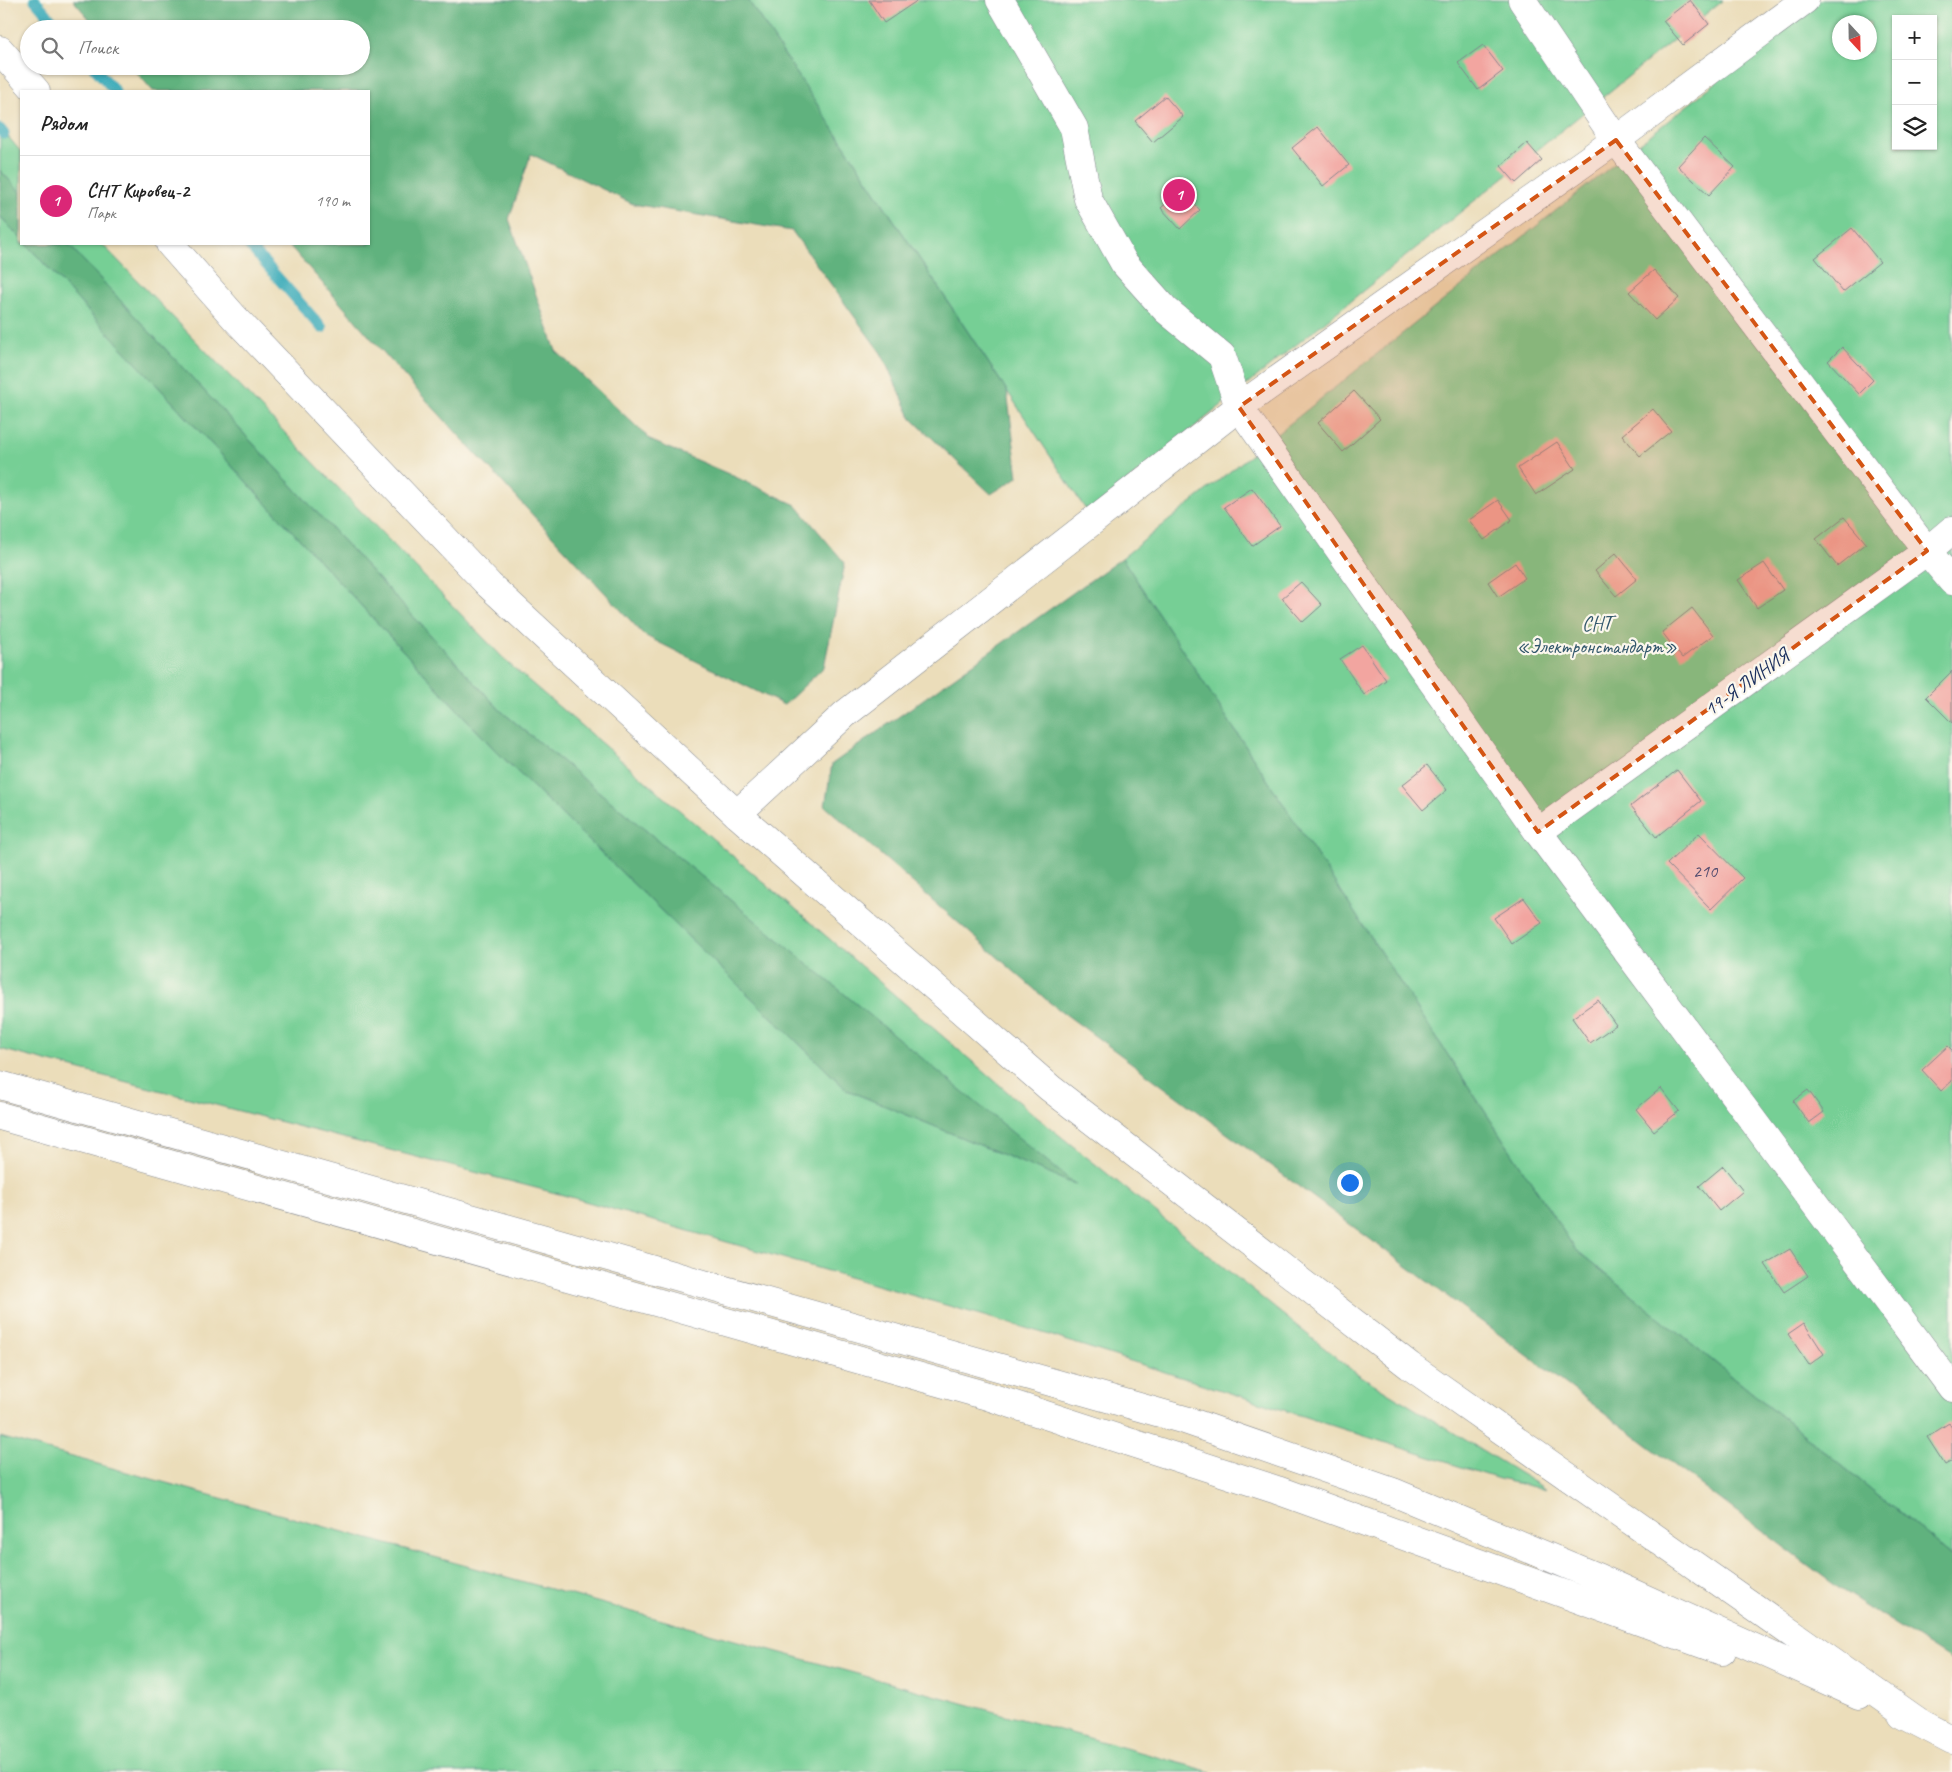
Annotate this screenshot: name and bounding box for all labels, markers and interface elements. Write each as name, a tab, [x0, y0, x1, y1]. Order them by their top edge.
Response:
north arrow	[1832, 15, 1877, 60]
map controls	[1892, 15, 1937, 150]
button: +	[1892, 15, 1937, 60]
search box	[20, 20, 370, 75]
icon: search	[38, 34, 66, 62]
text: Поиск	[78, 36, 118, 60]
button: −	[1892, 60, 1937, 105]
button: layers	[1892, 105, 1937, 150]
text: Рядом	[40, 110, 87, 136]
pin: 1	[1163, 176, 1195, 214]
text: СНТ Кировец-2	[87, 179, 189, 203]
text: 1	[52, 191, 60, 211]
text: 190 m	[316, 191, 350, 211]
text: Парк	[87, 203, 116, 223]
park label: СНТ «Электронстандарт»	[1517, 611, 1677, 659]
street label: 19-Я ЛИНИЯ	[1699, 641, 1796, 722]
house number: 210	[1693, 860, 1719, 882]
your location	[1337, 1170, 1363, 1196]

